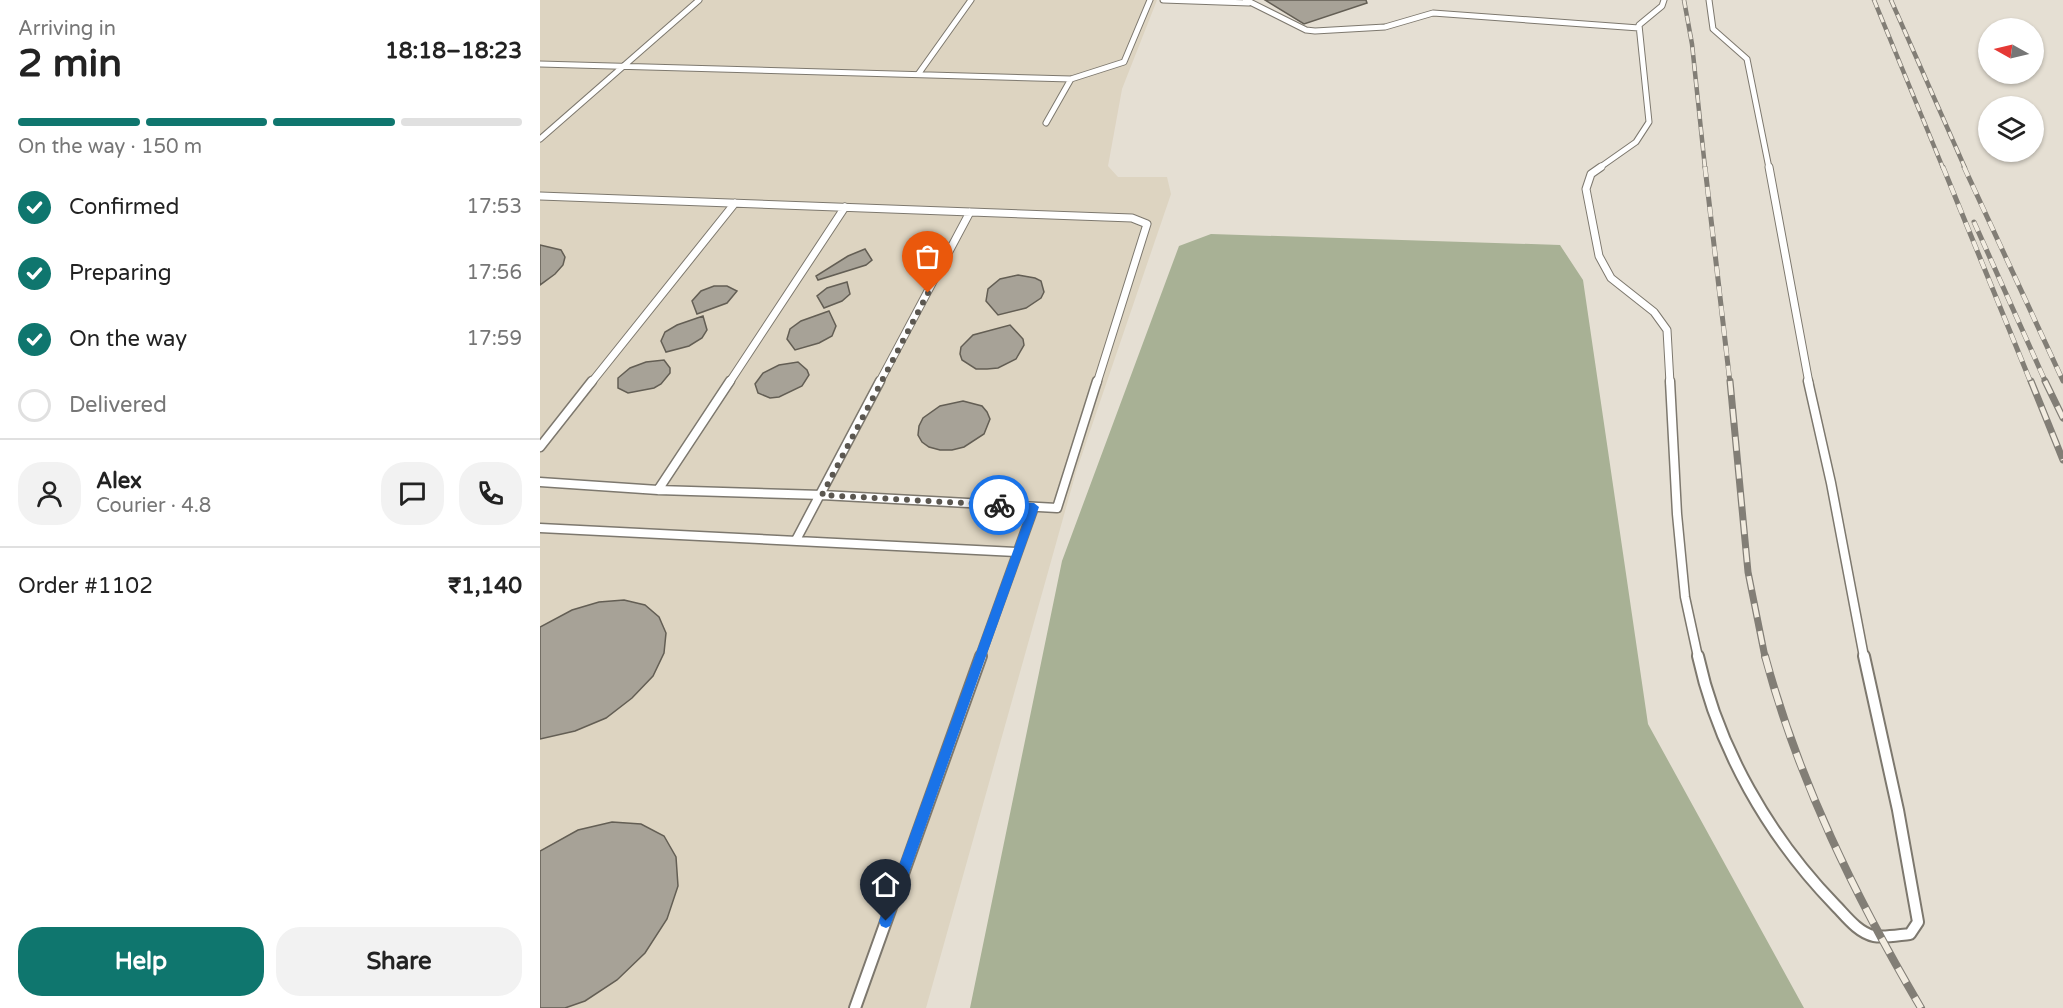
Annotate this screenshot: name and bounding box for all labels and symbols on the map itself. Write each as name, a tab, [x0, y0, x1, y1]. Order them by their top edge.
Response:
north arrow	[1978, 18, 2044, 84]
pin	[902, 231, 953, 293]
courier	[969, 475, 1029, 535]
pin	[860, 859, 911, 921]

